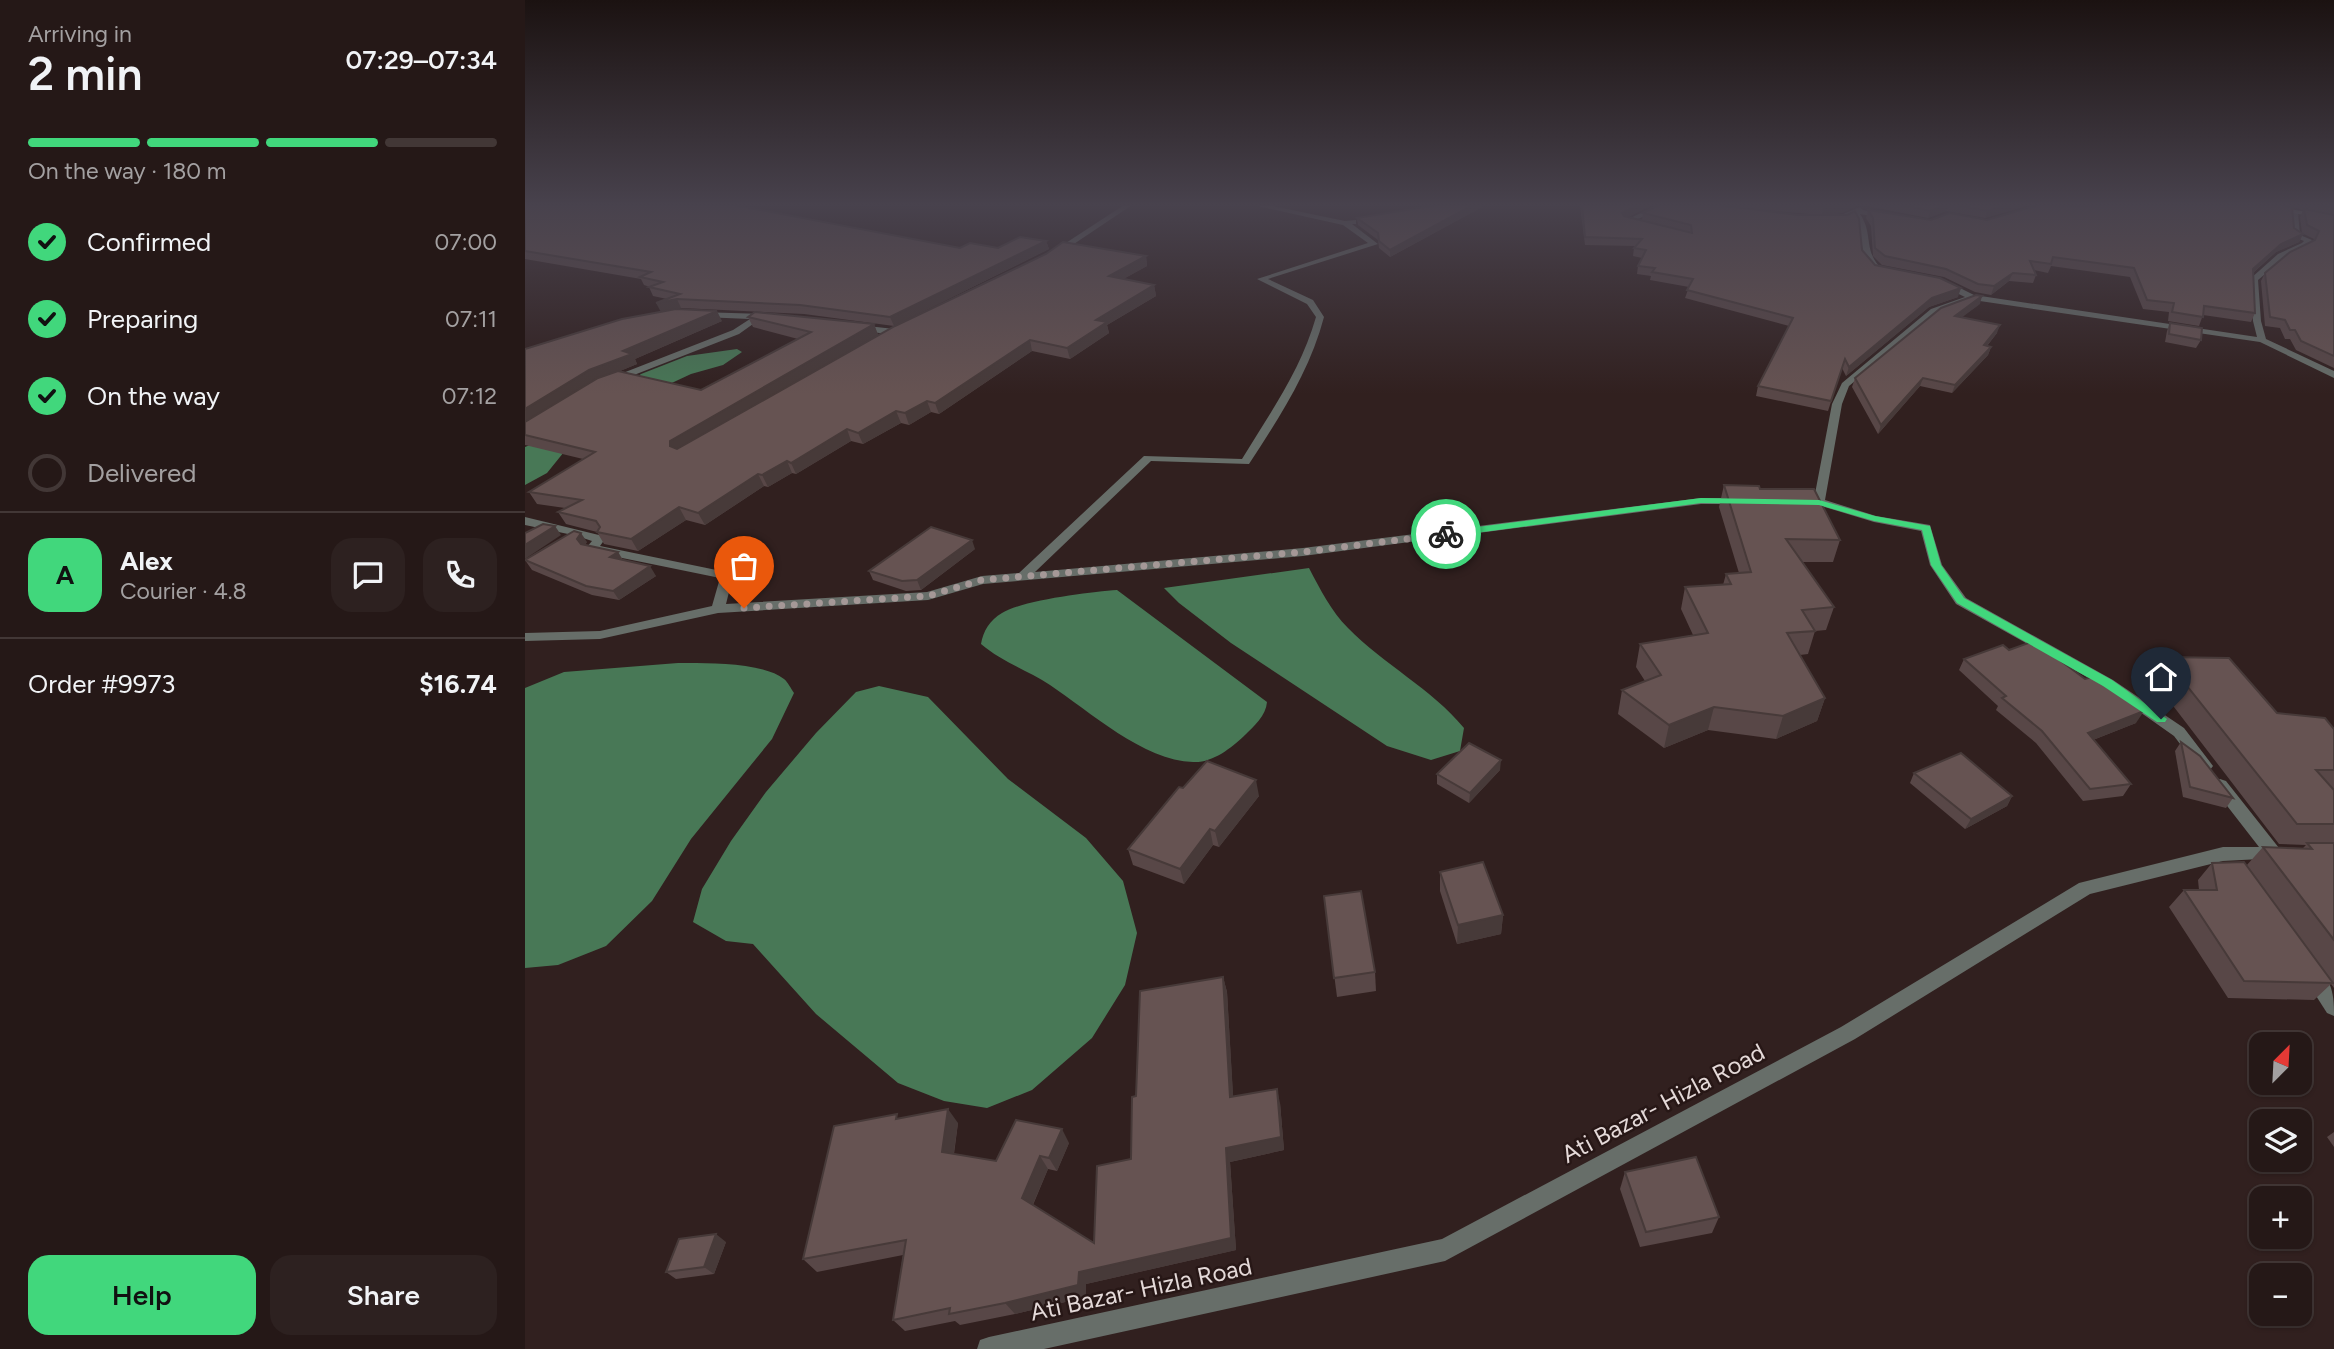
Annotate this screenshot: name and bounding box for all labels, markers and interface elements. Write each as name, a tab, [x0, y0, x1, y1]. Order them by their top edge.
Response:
text: Arriving in	[28, 20, 132, 48]
text: 07:29–07:34	[346, 44, 497, 76]
text: 2 min	[28, 46, 143, 102]
text: On the way · 180 m	[28, 157, 226, 185]
icon: check	[28, 223, 66, 261]
text: Confirmed	[87, 226, 211, 258]
text: 07:00	[435, 228, 497, 256]
icon: check	[28, 300, 66, 338]
text: Preparing	[87, 303, 198, 335]
text: 07:11	[445, 305, 497, 333]
icon: check	[28, 377, 66, 415]
text: On the way	[87, 380, 220, 412]
text: 07:12	[442, 382, 497, 410]
text: Delivered	[87, 457, 196, 489]
courier	[1411, 499, 1481, 569]
icon: bike	[1427, 515, 1465, 553]
pin	[714, 536, 774, 608]
button: chat	[331, 538, 405, 612]
button: phone	[423, 538, 497, 612]
text: Alex	[120, 545, 173, 577]
icon: bag	[725, 547, 763, 585]
text: A	[56, 559, 74, 591]
text: Courier · 4.8	[120, 577, 247, 605]
pin	[2131, 647, 2191, 719]
icon: home	[2142, 658, 2180, 696]
text: Order #9973	[28, 668, 176, 700]
text: $16.74	[419, 668, 497, 700]
north arrow	[2249, 1032, 2312, 1096]
map controls	[2249, 1032, 2312, 1326]
street label: Ati Bazar- Hizla Road	[1556, 1037, 1770, 1169]
button: layers	[2249, 1109, 2312, 1172]
button: +	[2249, 1186, 2312, 1249]
street label: Ati Bazar- Hizla Road	[1028, 1251, 1254, 1327]
button: Help	[28, 1255, 256, 1335]
button: Share	[270, 1255, 497, 1335]
button: −	[2249, 1263, 2312, 1326]

